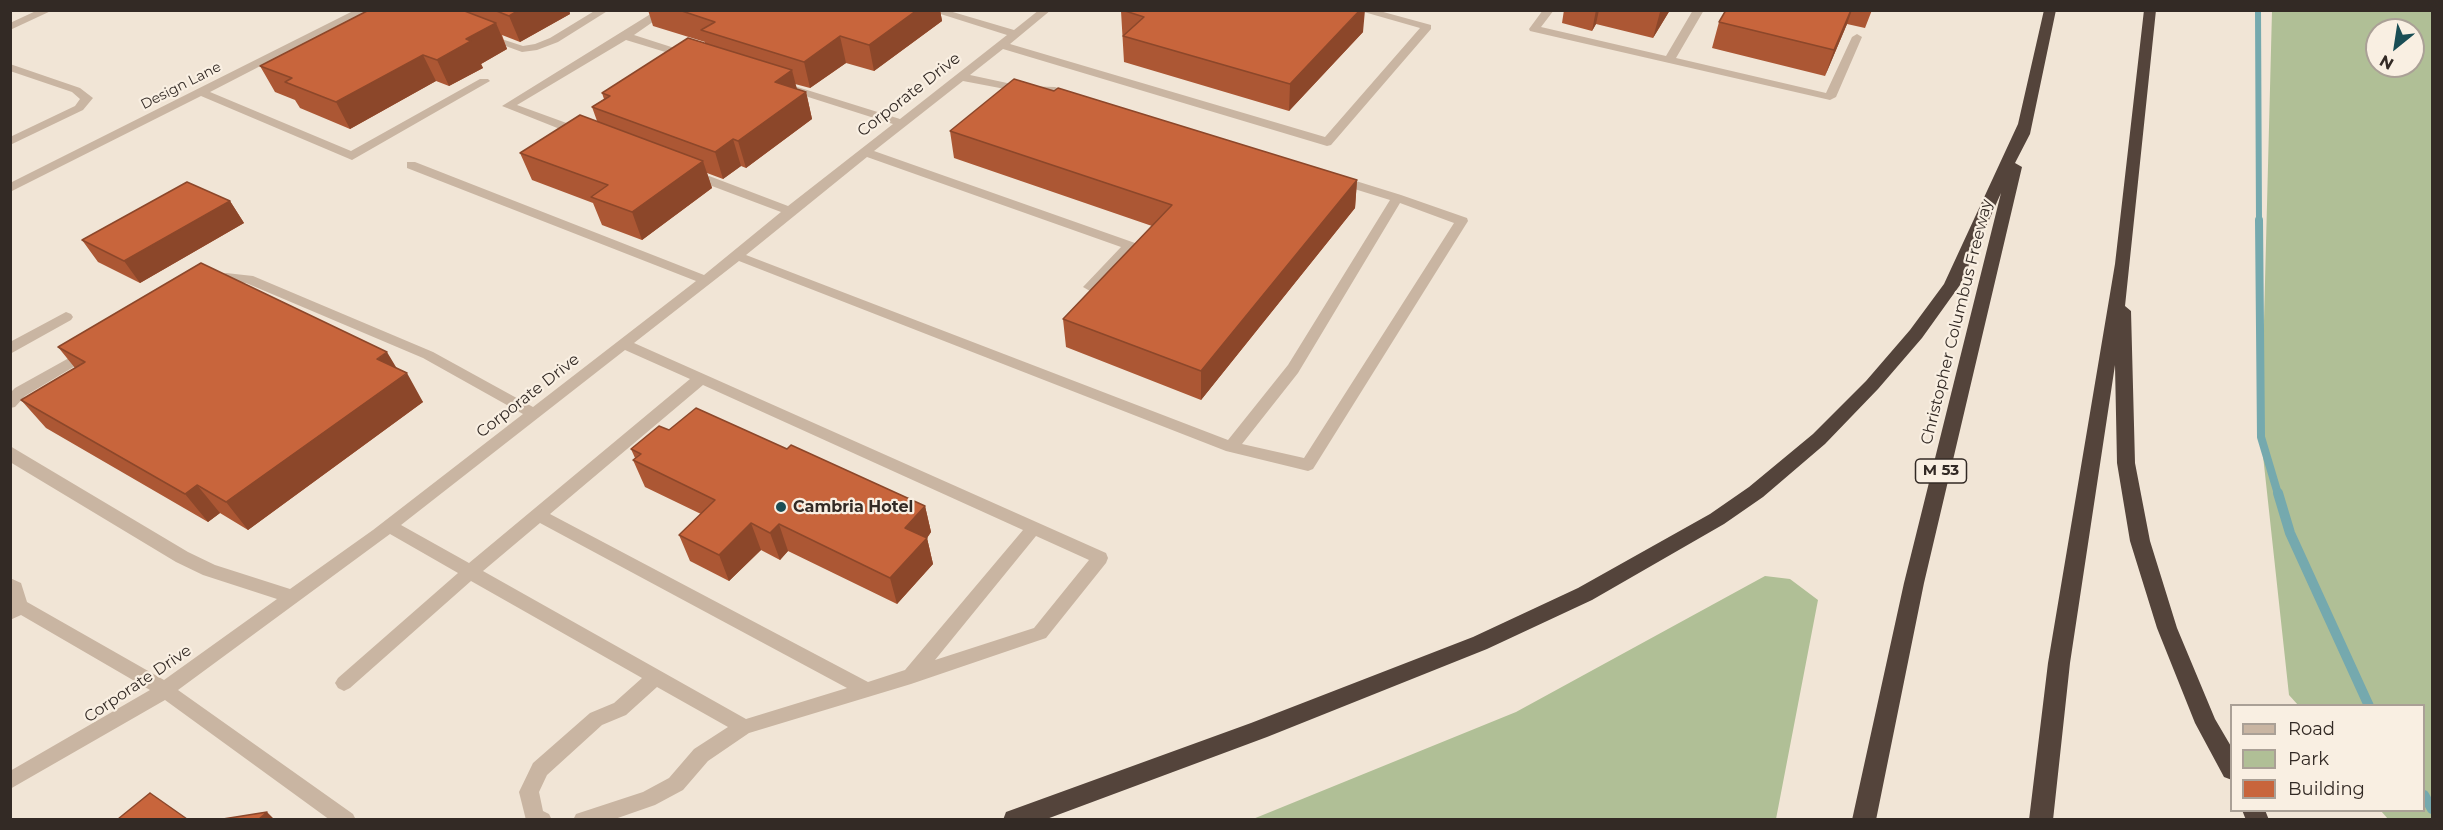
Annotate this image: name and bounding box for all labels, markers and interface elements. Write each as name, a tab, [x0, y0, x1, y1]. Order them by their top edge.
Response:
north arrow	[2365, 18, 2425, 78]
street label: Corporate Drive	[854, 49, 964, 141]
text: N	[2376, 51, 2397, 74]
street label: Design Lane	[138, 59, 224, 113]
street label: Christopher Columbus Freeway	[1917, 197, 1997, 447]
street label: Corporate Drive	[473, 350, 583, 442]
road number: M 53	[1916, 459, 1966, 483]
place label: Cambria Hotel	[793, 497, 913, 517]
marker: Cambria Hotel	[774, 500, 788, 514]
street label: Corporate Drive	[81, 641, 195, 727]
legend	[2230, 704, 2425, 812]
text: Road	[2288, 718, 2335, 740]
text: Park	[2288, 748, 2329, 770]
text: Building	[2288, 778, 2365, 800]

